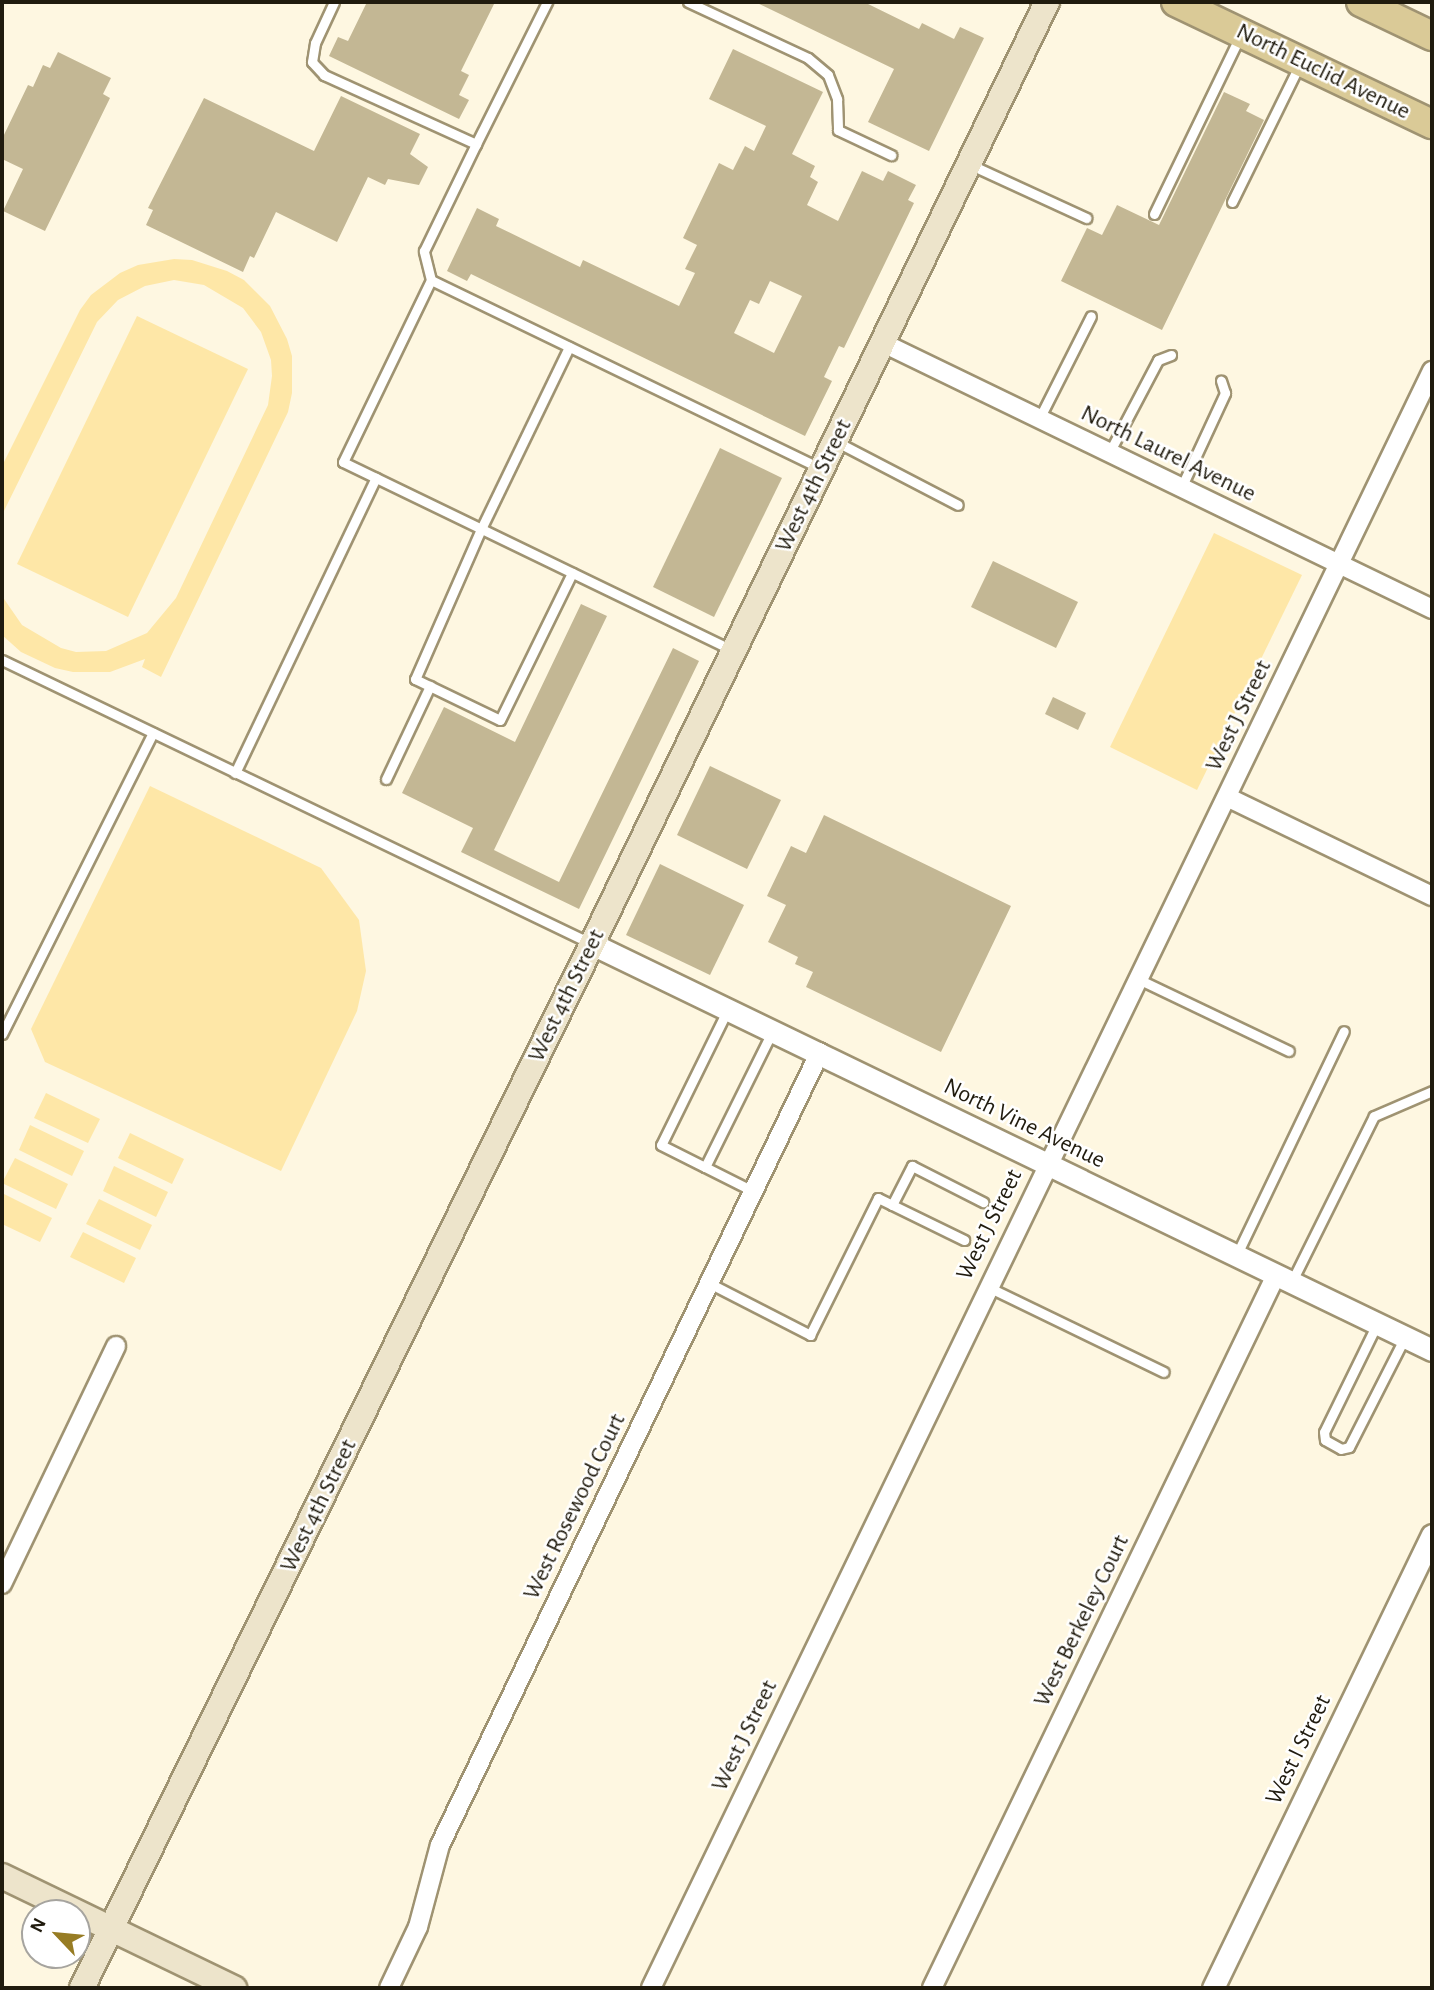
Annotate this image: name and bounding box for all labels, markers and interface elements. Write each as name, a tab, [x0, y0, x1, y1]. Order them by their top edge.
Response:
street label: North Euclid Avenue	[1231, 17, 1415, 127]
street label: North Laurel Avenue	[1076, 399, 1260, 509]
street label: West 4th Street	[769, 415, 859, 557]
street label: West J Street	[1200, 656, 1278, 776]
street label: West 4th Street	[522, 925, 612, 1067]
street label: North Vine Avenue	[939, 1072, 1109, 1176]
street label: West J Street	[951, 1165, 1029, 1285]
street label: West Rosewood Court	[518, 1409, 632, 1605]
street label: West 4th Street	[274, 1435, 364, 1577]
street label: West Berkeley Court	[1028, 1530, 1136, 1712]
street label: West J Street	[706, 1676, 784, 1796]
street label: West I Street	[1260, 1690, 1338, 1810]
north arrow	[21, 1899, 91, 1969]
text: N	[27, 1915, 50, 1936]

